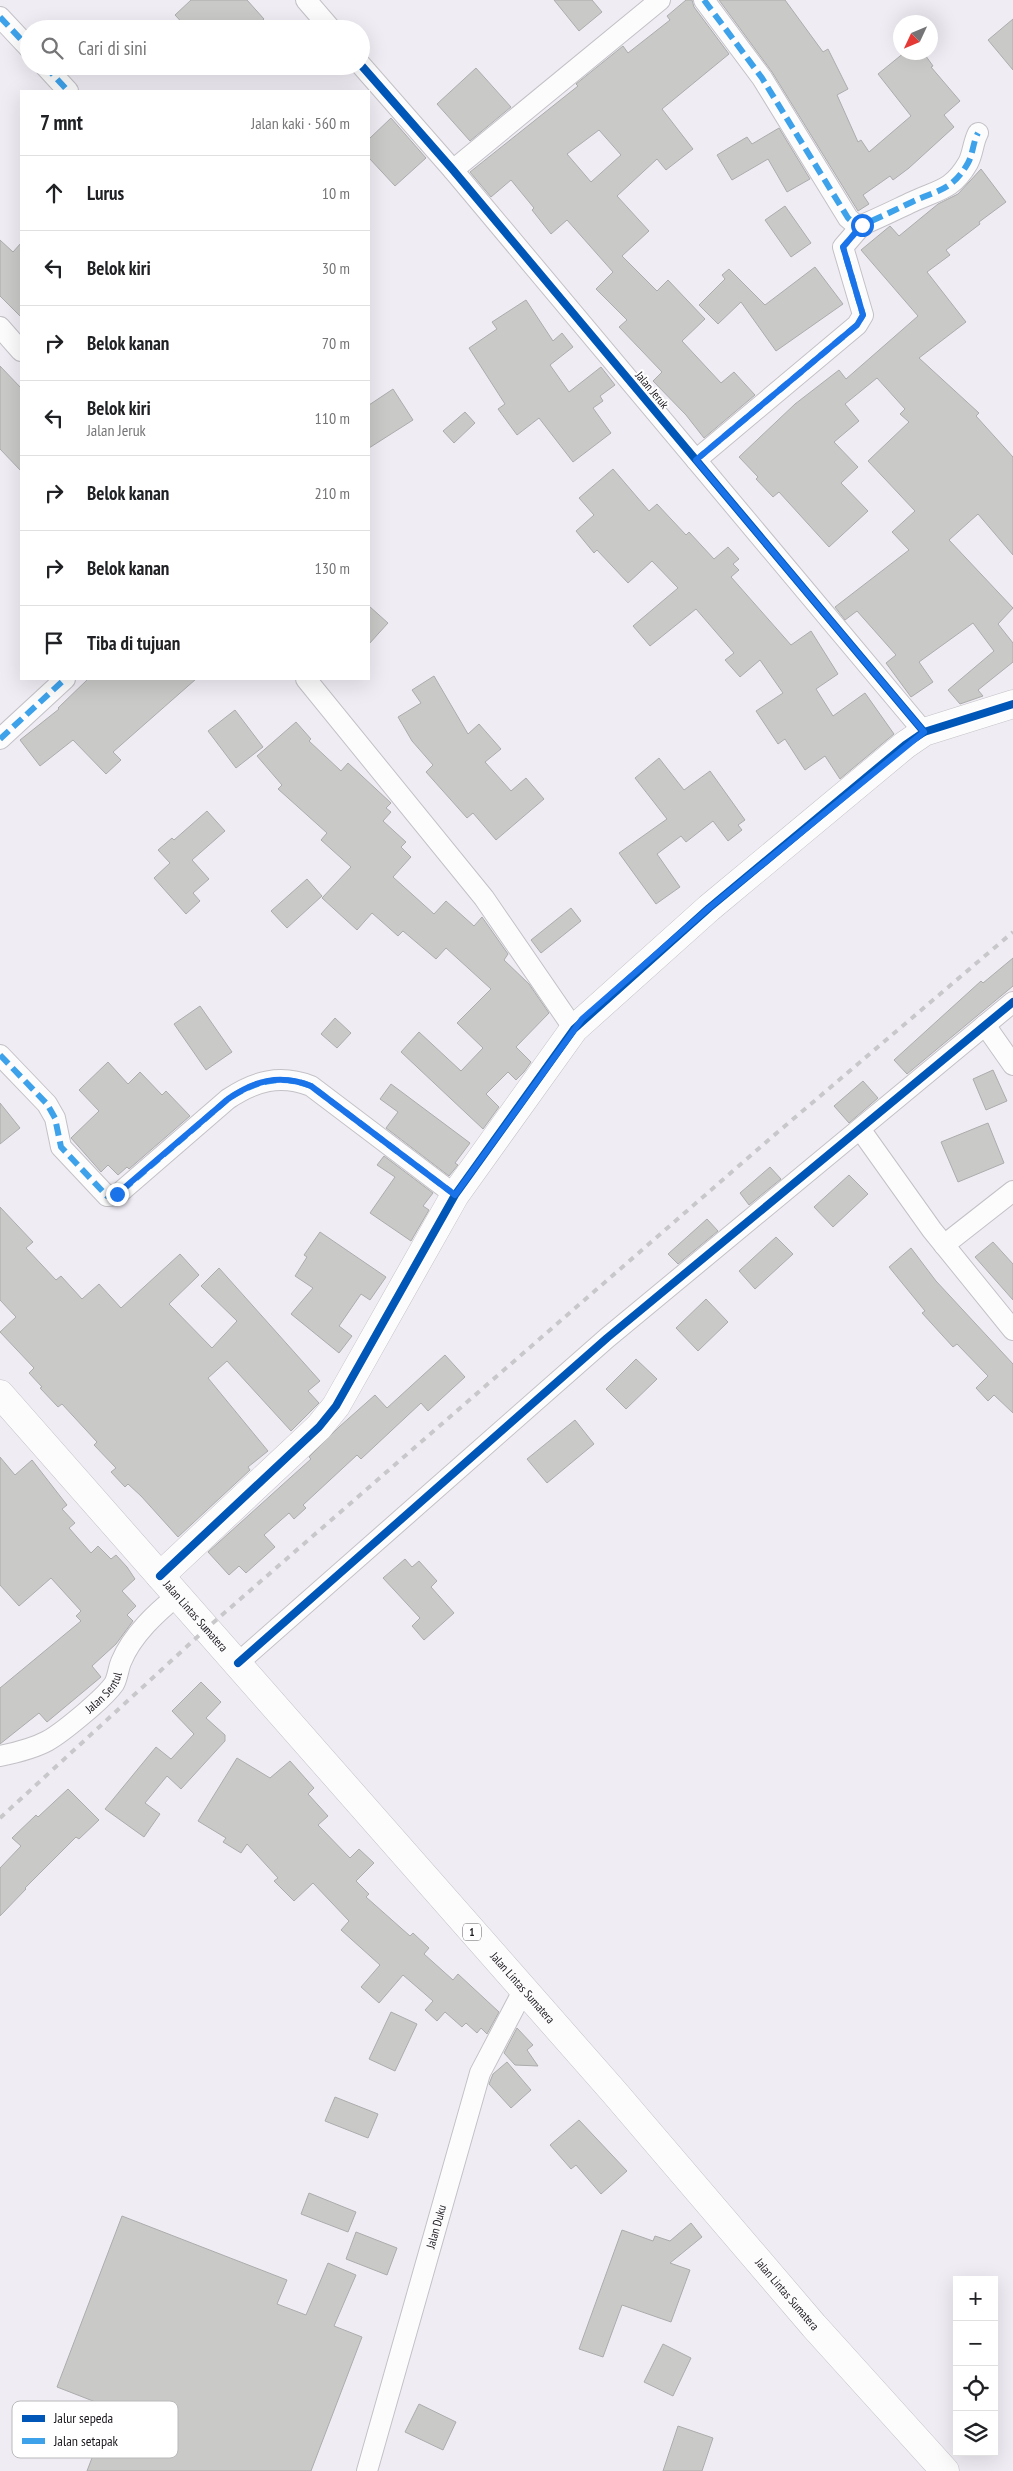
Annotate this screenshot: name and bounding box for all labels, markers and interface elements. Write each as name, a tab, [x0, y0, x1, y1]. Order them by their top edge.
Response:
north arrow	[893, 15, 938, 60]
search box	[20, 20, 370, 75]
icon: search	[38, 34, 66, 62]
text: Cari di sini	[78, 36, 147, 60]
text: 7 mnt	[40, 109, 83, 136]
text: Jalan kaki · 560 m	[251, 113, 350, 133]
icon: ahead	[40, 179, 68, 207]
text: Lurus	[87, 181, 124, 205]
text: 10 m	[322, 183, 350, 203]
route start	[851, 214, 874, 237]
icon: left	[40, 254, 68, 282]
text: Belok kiri	[87, 256, 151, 280]
text: 30 m	[322, 258, 350, 278]
icon: right	[40, 329, 68, 357]
text: Belok kanan	[87, 331, 169, 355]
text: 70 m	[322, 333, 350, 353]
street label: Jalan Jeruk	[632, 367, 673, 412]
text: Belok kiri	[87, 396, 151, 420]
icon: left	[40, 404, 68, 432]
text: 110 m	[315, 408, 350, 428]
text: Jalan Jeruk	[87, 420, 146, 440]
icon: right	[40, 479, 68, 507]
text: Belok kanan	[87, 481, 169, 505]
text: 210 m	[315, 483, 350, 503]
icon: right	[40, 554, 68, 582]
text: Belok kanan	[87, 556, 169, 580]
text: 130 m	[315, 558, 350, 578]
icon: arrive	[40, 629, 68, 657]
text: Tiba di tujuan	[87, 631, 180, 655]
route end	[106, 1183, 129, 1206]
street label: Jalan Lintas Sumatera	[160, 1576, 231, 1655]
street label: Jalan Sentul	[81, 1671, 125, 1717]
road number: 1	[463, 1924, 481, 1940]
street label: Jalan Lintas Sumatera	[487, 1948, 558, 2026]
street label: Jalan Duku	[422, 2203, 449, 2251]
street label: Jalan Lintas Sumatera	[752, 2254, 822, 2333]
map controls	[953, 2276, 998, 2456]
button: +	[953, 2276, 998, 2321]
button: −	[953, 2321, 998, 2366]
button: locate	[953, 2366, 998, 2411]
legend	[12, 2401, 178, 2458]
text: Jalur sepeda	[53, 2409, 113, 2427]
button: layers	[953, 2411, 998, 2456]
text: Jalan setapak	[53, 2432, 119, 2450]

